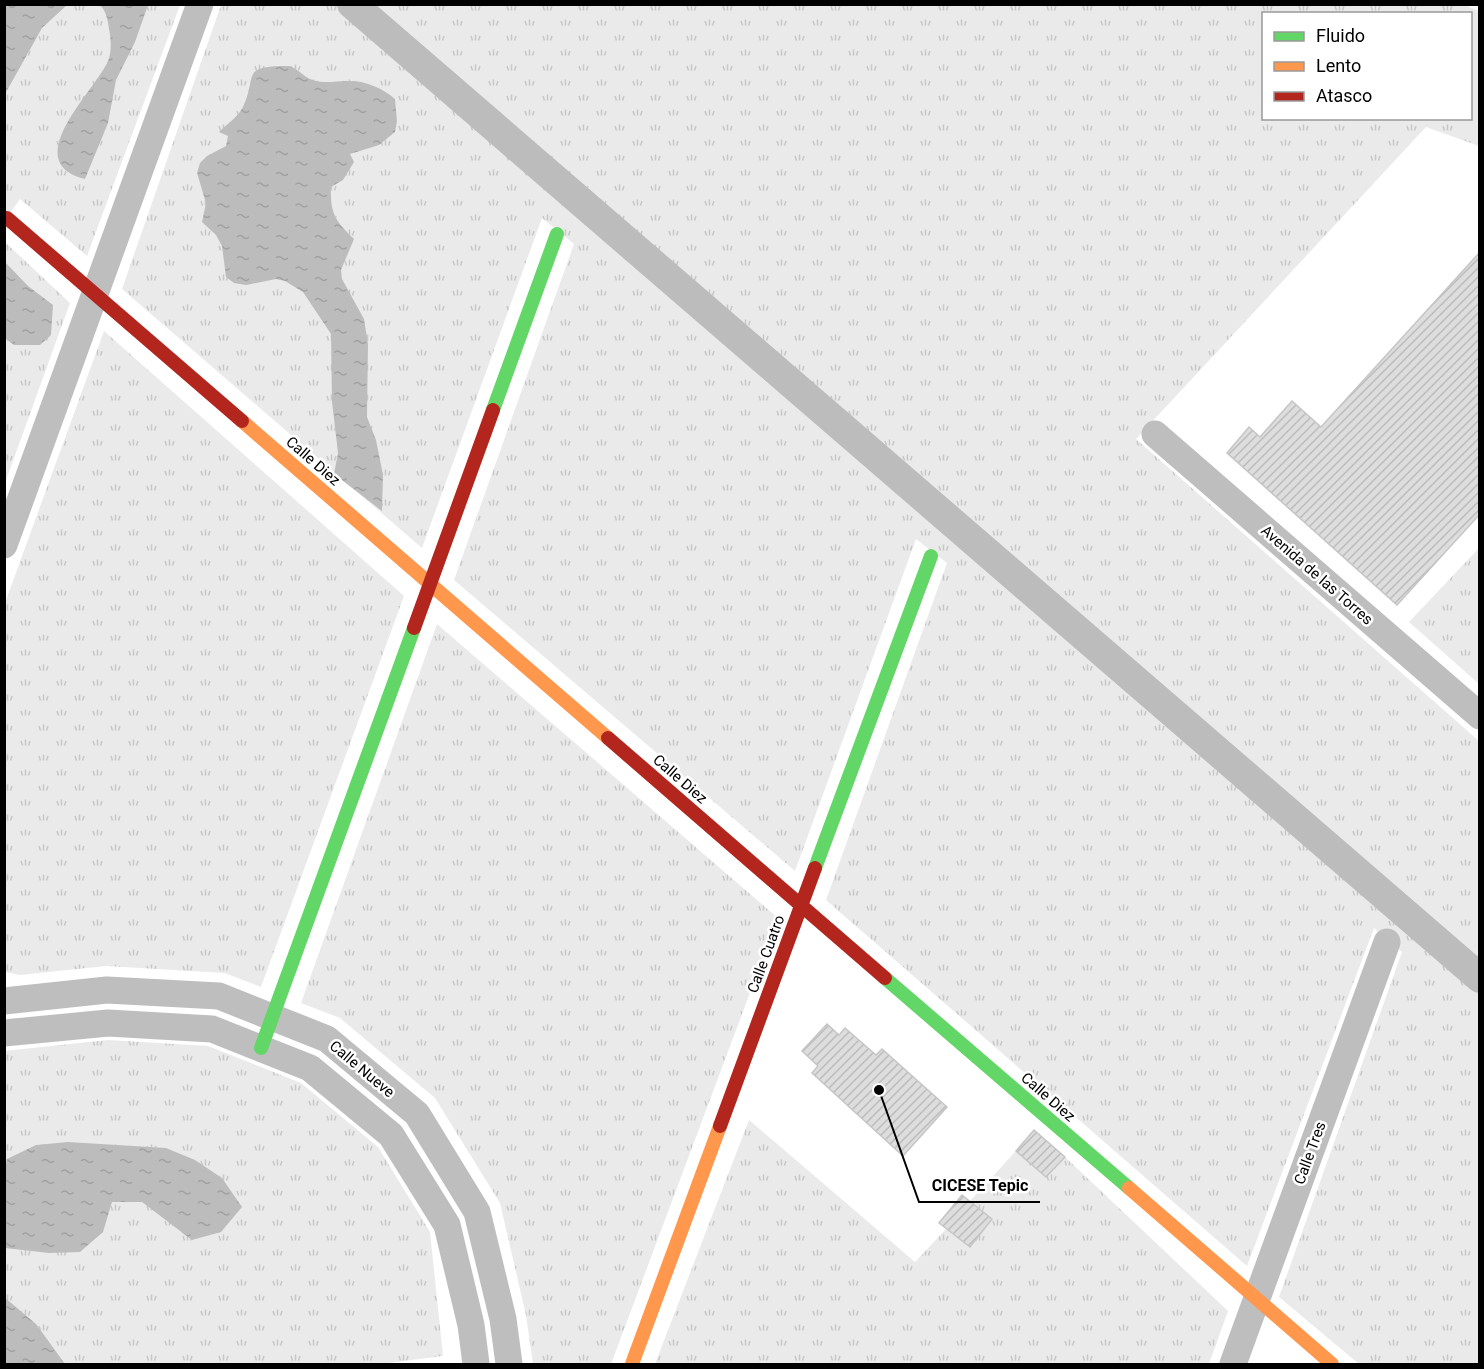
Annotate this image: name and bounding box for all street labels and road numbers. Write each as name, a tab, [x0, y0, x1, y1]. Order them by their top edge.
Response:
street label: Calle Diez	[282, 433, 344, 489]
street label: Avenida de las Torres	[1257, 521, 1377, 629]
street label: Calle Diez	[649, 751, 711, 807]
street label: Calle Cuatro	[744, 913, 788, 995]
street label: Calle Nueve	[326, 1037, 398, 1101]
street label: Calle Diez	[1017, 1069, 1079, 1125]
street label: Calle Tres	[1290, 1119, 1330, 1187]

